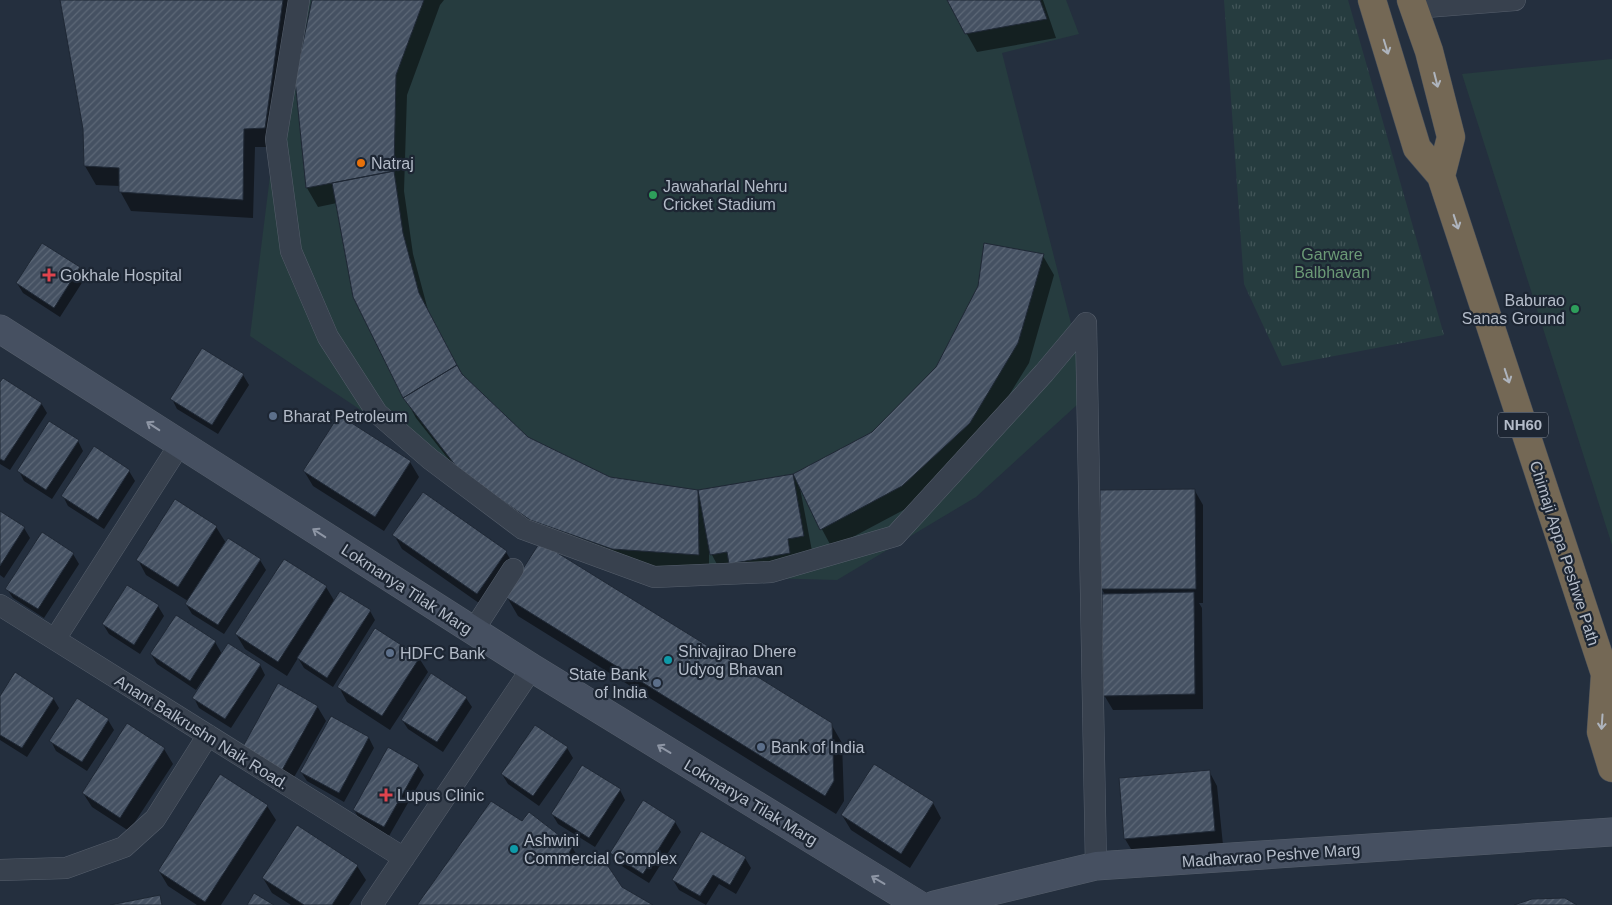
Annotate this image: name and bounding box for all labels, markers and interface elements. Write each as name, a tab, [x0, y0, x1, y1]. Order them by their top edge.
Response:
one-way arrow	[1382, 38, 1391, 54]
one-way arrow	[1432, 71, 1441, 87]
place label: Natraj	[371, 155, 414, 172]
marker: Natraj	[355, 157, 367, 169]
place label: Jawaharlal Nehru Cricket Stadium	[663, 178, 788, 213]
marker: Jawaharlal Nehru Cricket Stadium	[647, 189, 659, 201]
one-way arrow	[1452, 214, 1461, 229]
park label: Garware Balbhavan	[1294, 246, 1370, 281]
place label: Gokhale Hospital	[60, 267, 182, 284]
marker: Gokhale Hospital	[42, 268, 56, 282]
place label: Baburao Sanas Ground	[1462, 292, 1565, 327]
marker: Baburao Sanas Ground	[1569, 303, 1581, 315]
one-way arrow	[1503, 368, 1512, 384]
place label: Bharat Petroleum	[283, 408, 408, 425]
marker: Bharat Petroleum	[267, 410, 279, 422]
road number: NH60	[1498, 412, 1548, 438]
one-way arrow	[146, 421, 160, 431]
street label: Chimaji Appa Peshwe Path	[1527, 459, 1602, 648]
one-way arrow	[313, 528, 327, 538]
street label: Lokmanya Tilak Marg	[338, 541, 475, 638]
place label: Shivajirao Dhere Udyog Bhavan	[678, 643, 796, 678]
place label: HDFC Bank	[400, 645, 486, 662]
marker: HDFC Bank	[384, 647, 396, 659]
marker: Shivajirao Dhere Udyog Bhavan	[662, 654, 674, 666]
place label: State Bank of India	[569, 666, 648, 701]
street label: Anant Balkrushn Naik Road.	[112, 672, 291, 793]
marker: State Bank of India	[651, 677, 663, 689]
one-way arrow	[1597, 713, 1606, 729]
place label: Bank of India	[771, 739, 865, 756]
marker: Bank of India	[755, 741, 767, 753]
one-way arrow	[658, 744, 672, 754]
street label: Lokmanya Tilak Marg	[681, 756, 820, 849]
place label: Lupus Clinic	[397, 787, 484, 804]
marker: Lupus Clinic	[379, 788, 393, 802]
place label: Ashwini Commercial Complex	[524, 832, 677, 867]
street label: Madhavrao Peshve Marg	[1181, 841, 1361, 870]
marker: Ashwini Commercial Complex	[508, 843, 520, 855]
one-way arrow	[871, 874, 885, 884]

